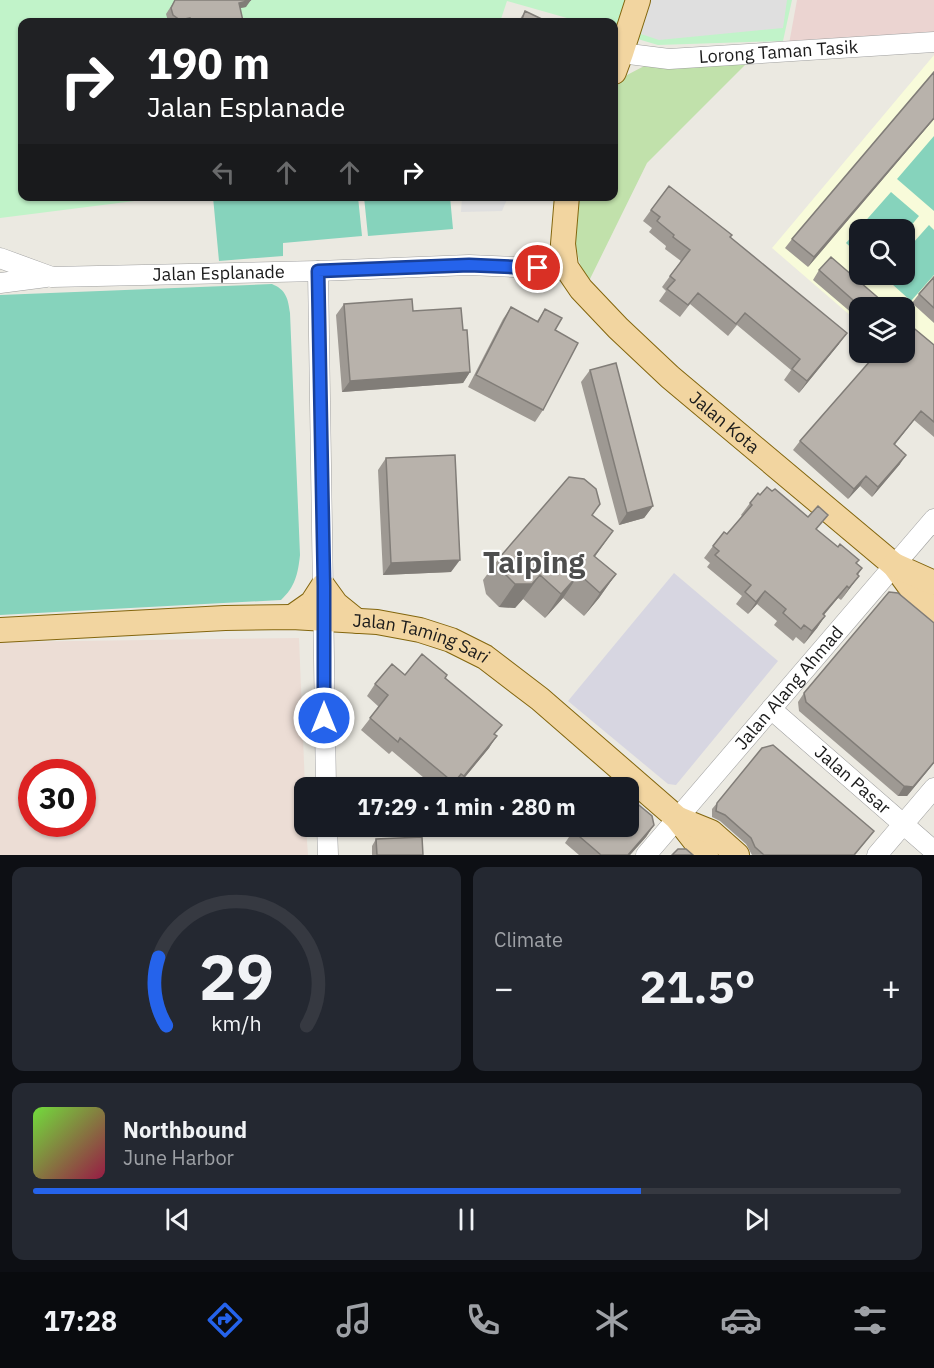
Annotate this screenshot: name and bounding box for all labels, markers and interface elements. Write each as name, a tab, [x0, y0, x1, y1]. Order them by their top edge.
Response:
street label: Lorong Taman Tasik	[698, 35, 859, 68]
text: 190 m	[147, 36, 270, 91]
icon: right	[48, 42, 126, 120]
text: Jalan Esplanade	[147, 89, 345, 124]
icon: left	[207, 156, 240, 189]
icon: ahead	[270, 156, 303, 189]
icon: ahead	[333, 156, 366, 189]
icon: right	[396, 156, 429, 189]
map controls	[849, 219, 915, 363]
button: search	[849, 219, 915, 285]
pin	[512, 242, 563, 293]
icon: arrive	[521, 251, 554, 284]
street label: Jalan Esplanade	[152, 260, 285, 286]
button: layers	[849, 297, 915, 363]
street label: Jalan Kota	[685, 386, 765, 458]
district label: Taiping	[483, 542, 586, 581]
street label: Jalan Taming Sari	[352, 609, 495, 668]
street label: Jalan Alang Ahmad	[729, 621, 848, 754]
position arrow	[292, 686, 356, 750]
street label: Jalan Pasar	[810, 740, 896, 819]
speed limit sign: 30	[18, 759, 96, 837]
text: 17:29 · 1 min · 280 m	[357, 792, 576, 821]
text: Climate	[494, 926, 563, 953]
text: 29	[199, 936, 274, 1017]
text: 21.5°	[639, 957, 756, 1015]
text: −	[494, 966, 514, 1009]
text: +	[881, 966, 901, 1009]
text: km/h	[211, 1009, 262, 1037]
text: Northbound	[123, 1115, 247, 1144]
text: June Harbor	[123, 1144, 234, 1171]
icon: previous	[161, 1203, 194, 1236]
icon: pause	[450, 1203, 483, 1236]
icon: next	[740, 1203, 773, 1236]
icon: directions	[204, 1299, 246, 1341]
icon: music	[333, 1299, 375, 1341]
icon: phone	[462, 1299, 504, 1341]
icon: climate	[591, 1299, 633, 1341]
icon: car	[720, 1299, 762, 1341]
icon: filters	[849, 1299, 891, 1341]
text: 17:28	[43, 1303, 117, 1338]

